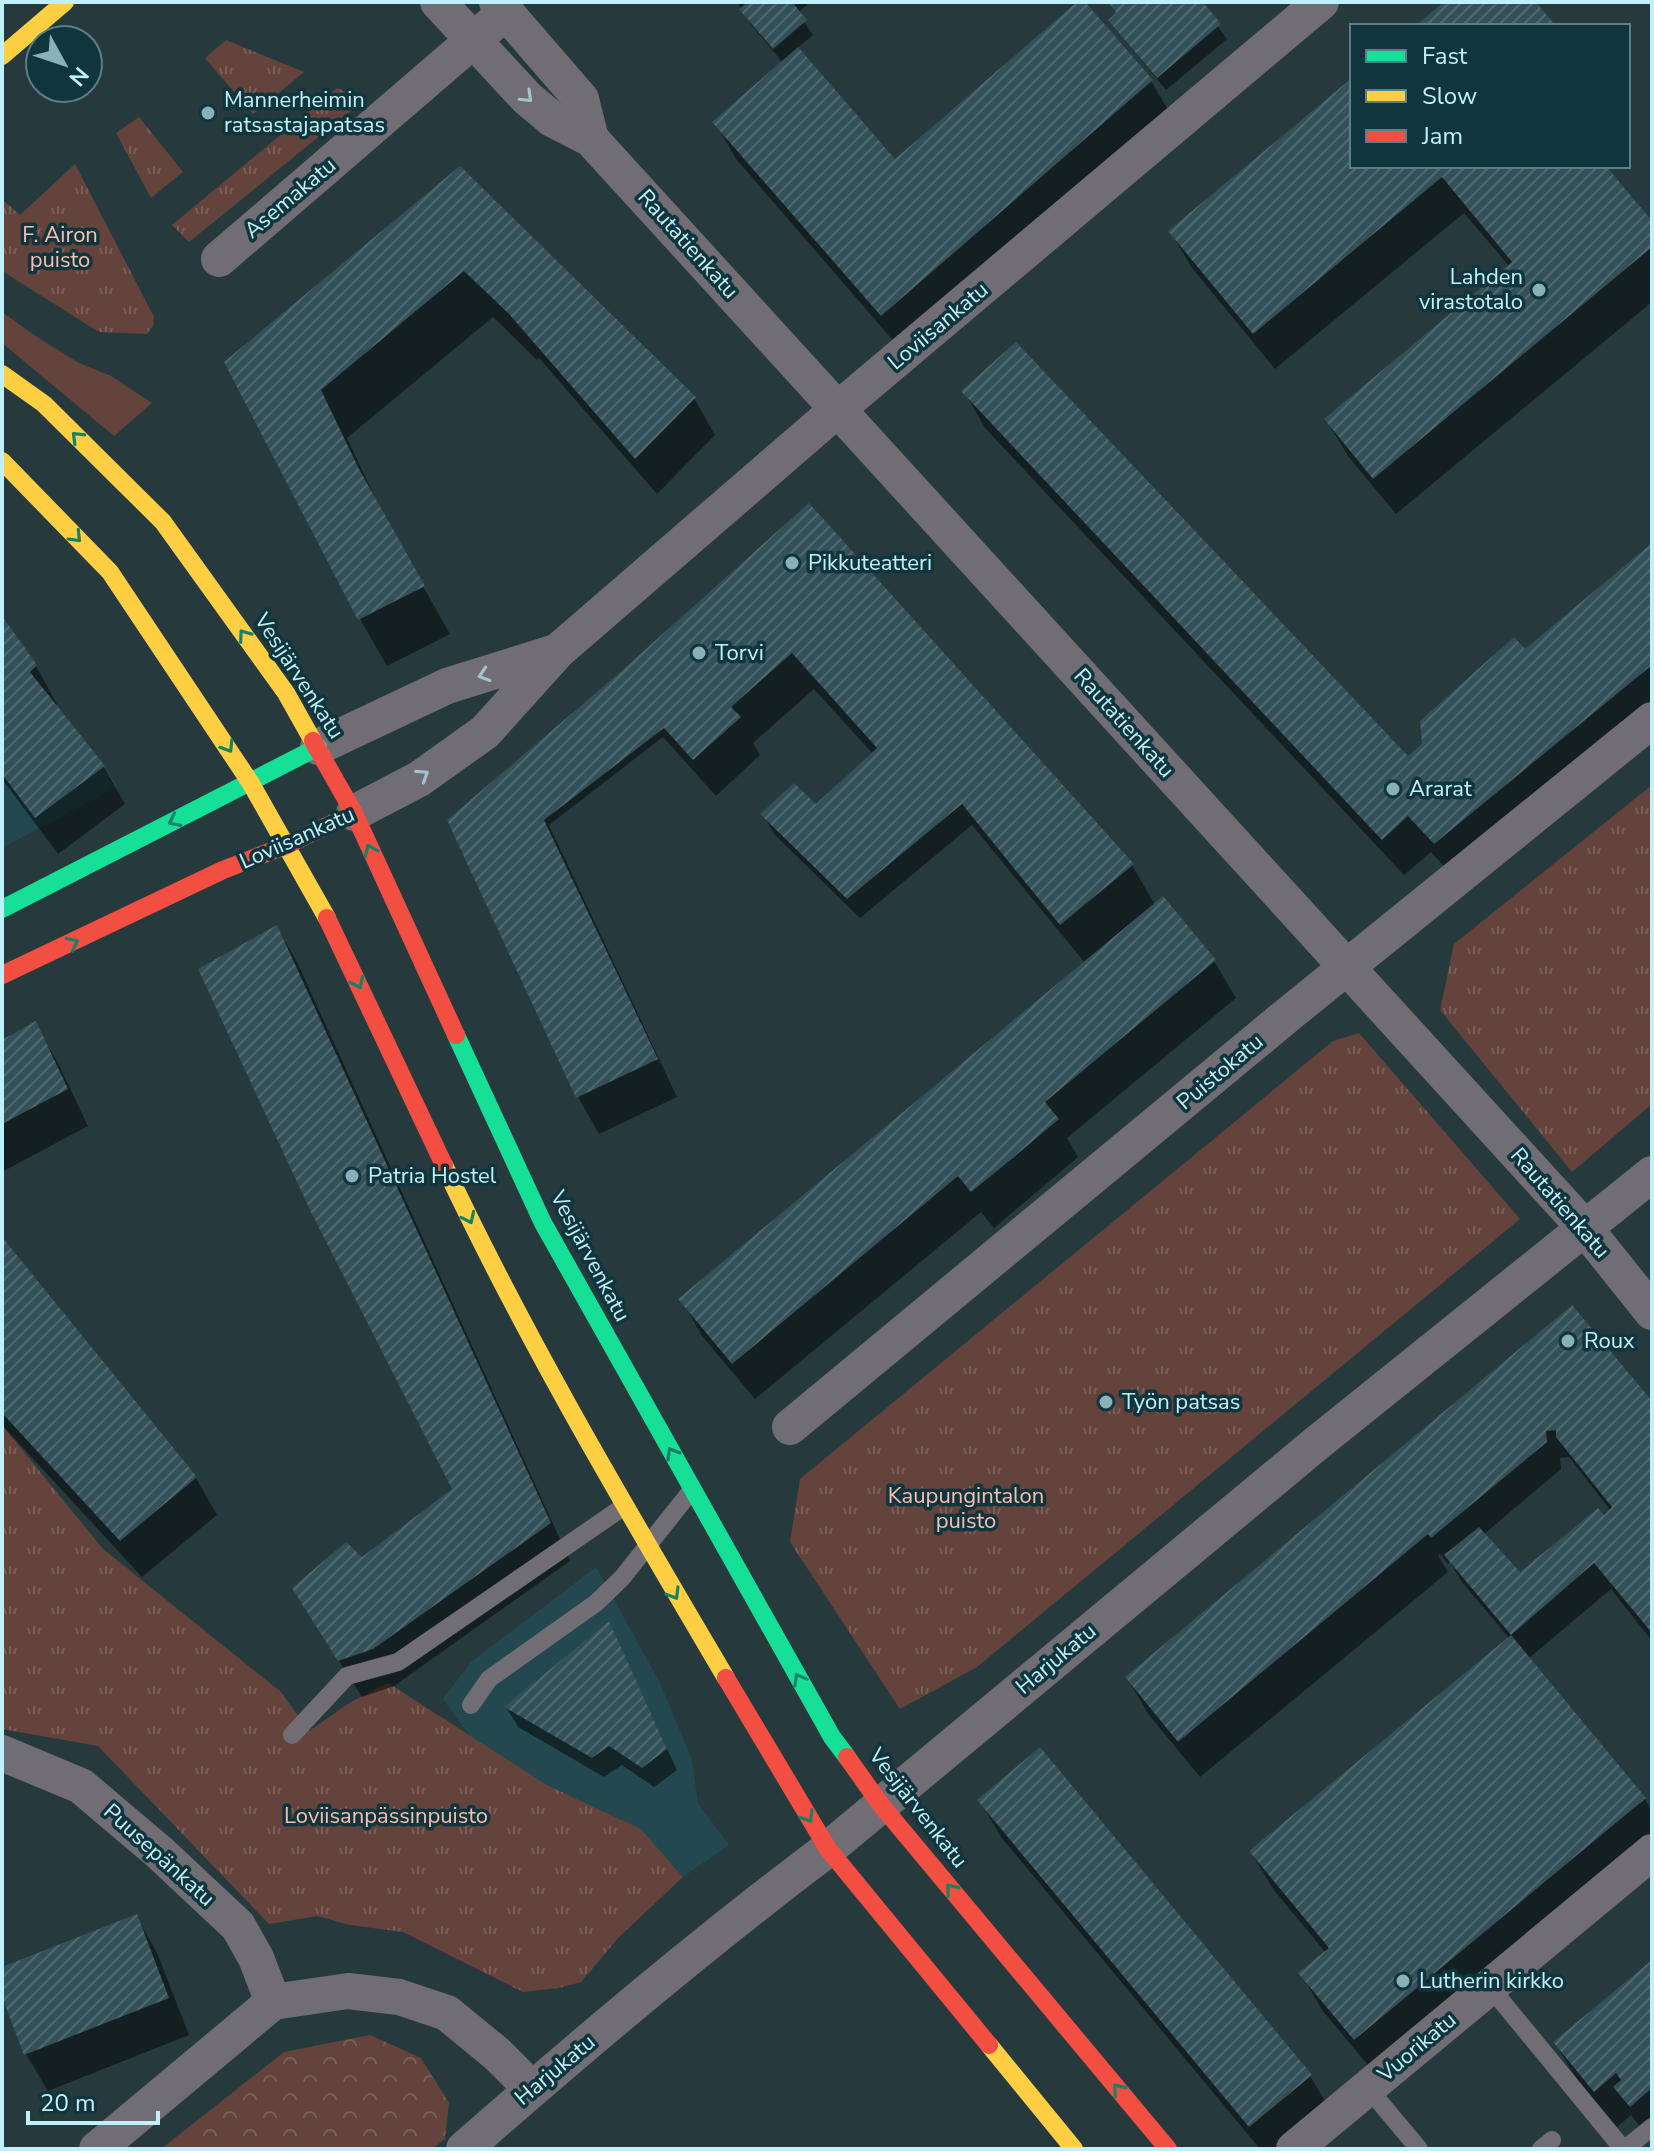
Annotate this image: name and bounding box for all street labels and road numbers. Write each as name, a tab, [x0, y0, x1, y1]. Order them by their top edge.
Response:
street label: Asemakatu	[238, 151, 342, 245]
street label: Rautatienkatu	[631, 183, 745, 305]
street label: Loviisankatu	[881, 275, 995, 377]
street label: Vesijärvenkatu	[246, 606, 351, 745]
street label: Rautatienkatu	[1067, 662, 1181, 784]
street label: Loviisankatu	[235, 799, 359, 877]
street label: Puistokatu	[1170, 1027, 1270, 1117]
street label: Rautatienkatu	[1504, 1141, 1616, 1265]
street label: Vesijärvenkatu	[542, 1184, 637, 1327]
street label: Harjukatu	[1009, 1617, 1103, 1701]
street label: Vesijärvenkatu	[861, 1741, 974, 1874]
street label: Puusepänkatu	[97, 1797, 221, 1913]
street label: Vuorikatu	[1371, 2005, 1463, 2089]
street label: Harjukatu	[508, 2028, 602, 2112]

